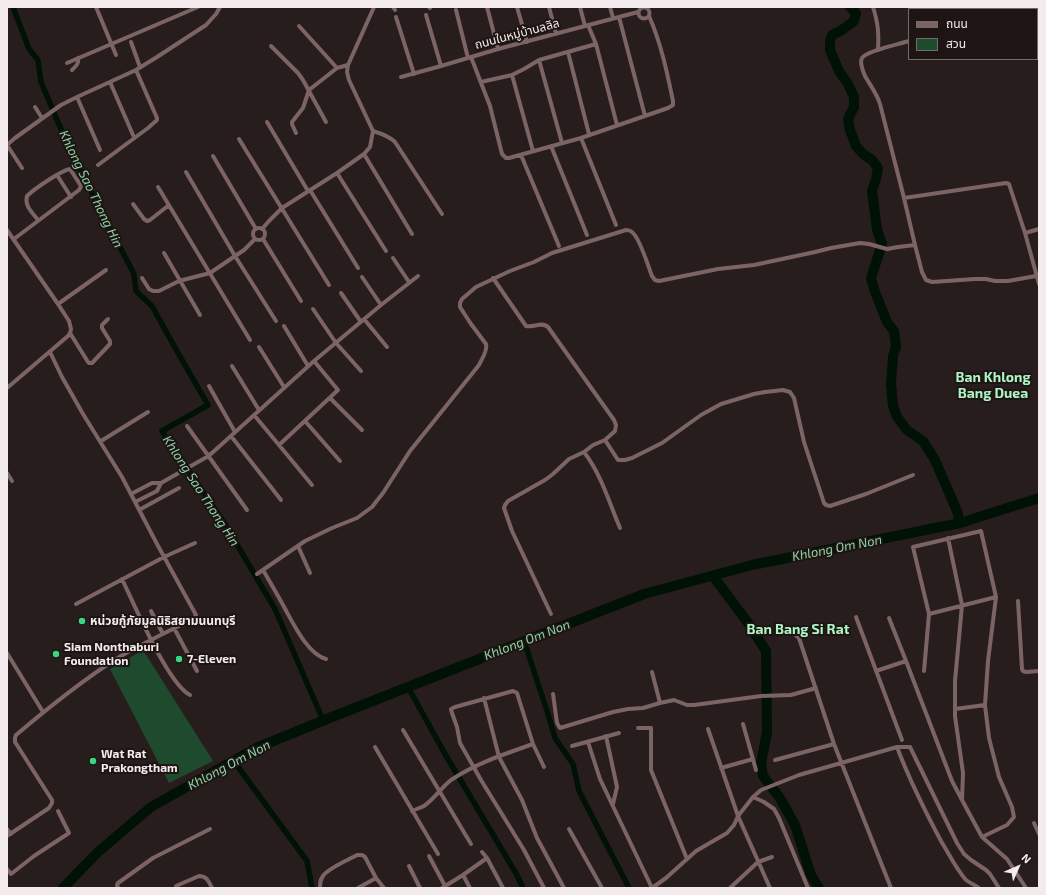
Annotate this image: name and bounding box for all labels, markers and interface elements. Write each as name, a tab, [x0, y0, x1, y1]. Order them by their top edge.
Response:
legend	[908, 8, 1038, 60]
street label: ถนนในหมู่บ้านลลิล	[473, 16, 561, 52]
text: ถนน	[946, 16, 968, 30]
text: สวน	[946, 36, 966, 50]
water label: Khlong Sao Thong Hin	[56, 128, 126, 250]
district label: Ban Khlong Bang Duea	[955, 369, 1031, 402]
water label: Khlong Sao Thong Hin	[159, 433, 243, 549]
water label: Khlong Om Non	[791, 532, 883, 564]
place label: หน่วยกู้ภัยมูลนิธิสยามนนทบุรี	[90, 614, 236, 628]
marker: หน่วยกู้ภัยมูลนิธิสยามนนทบุรี	[77, 616, 87, 626]
water label: Khlong Om Non	[482, 616, 572, 664]
district label: Ban Bang Si Rat	[747, 621, 849, 637]
place label: Siam Nonthaburi Foundation	[64, 640, 159, 668]
marker: Siam Nonthaburi Foundation	[51, 649, 61, 659]
place label: 7-Eleven	[187, 652, 236, 666]
marker: 7-Eleven	[174, 654, 184, 664]
water label: Khlong Om Non	[185, 737, 273, 793]
place label: Wat Rat Prakongtham	[101, 747, 178, 775]
marker: Wat Rat Prakongtham	[88, 756, 98, 766]
north arrow	[998, 847, 1038, 887]
text: N	[1019, 851, 1034, 866]

